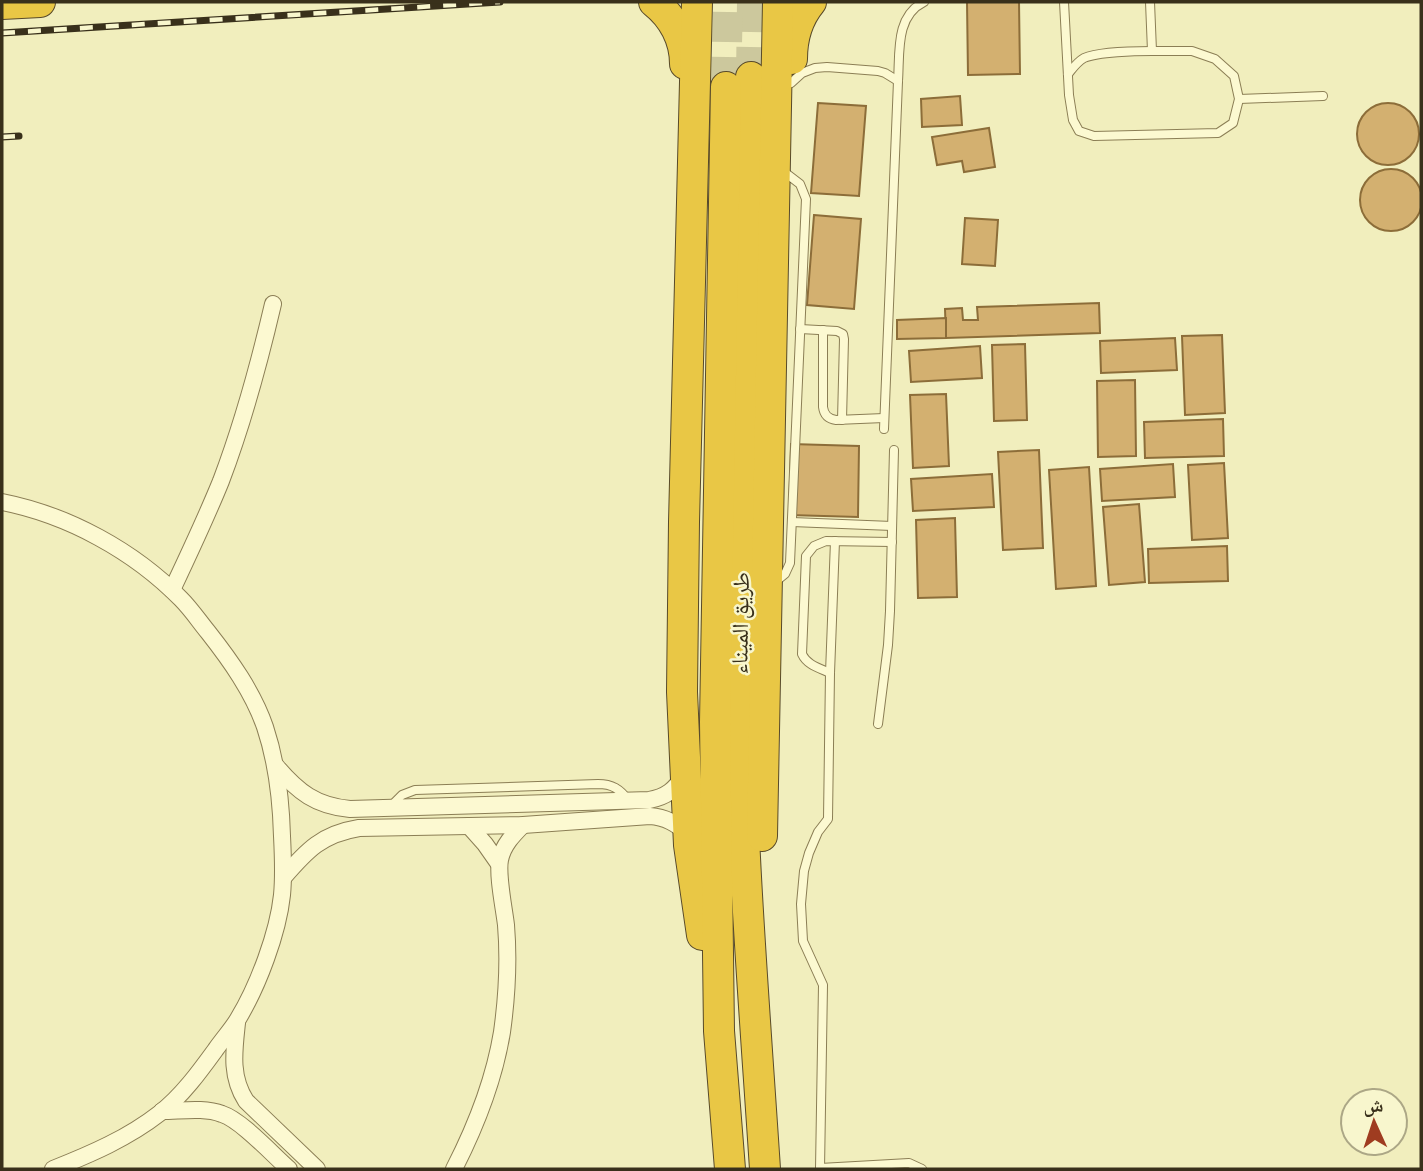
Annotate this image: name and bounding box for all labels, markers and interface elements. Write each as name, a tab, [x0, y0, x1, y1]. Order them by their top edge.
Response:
street label: طريق الميناء	[726, 572, 755, 674]
north arrow	[1339, 1087, 1409, 1157]
text: ش	[1363, 1095, 1384, 1118]

